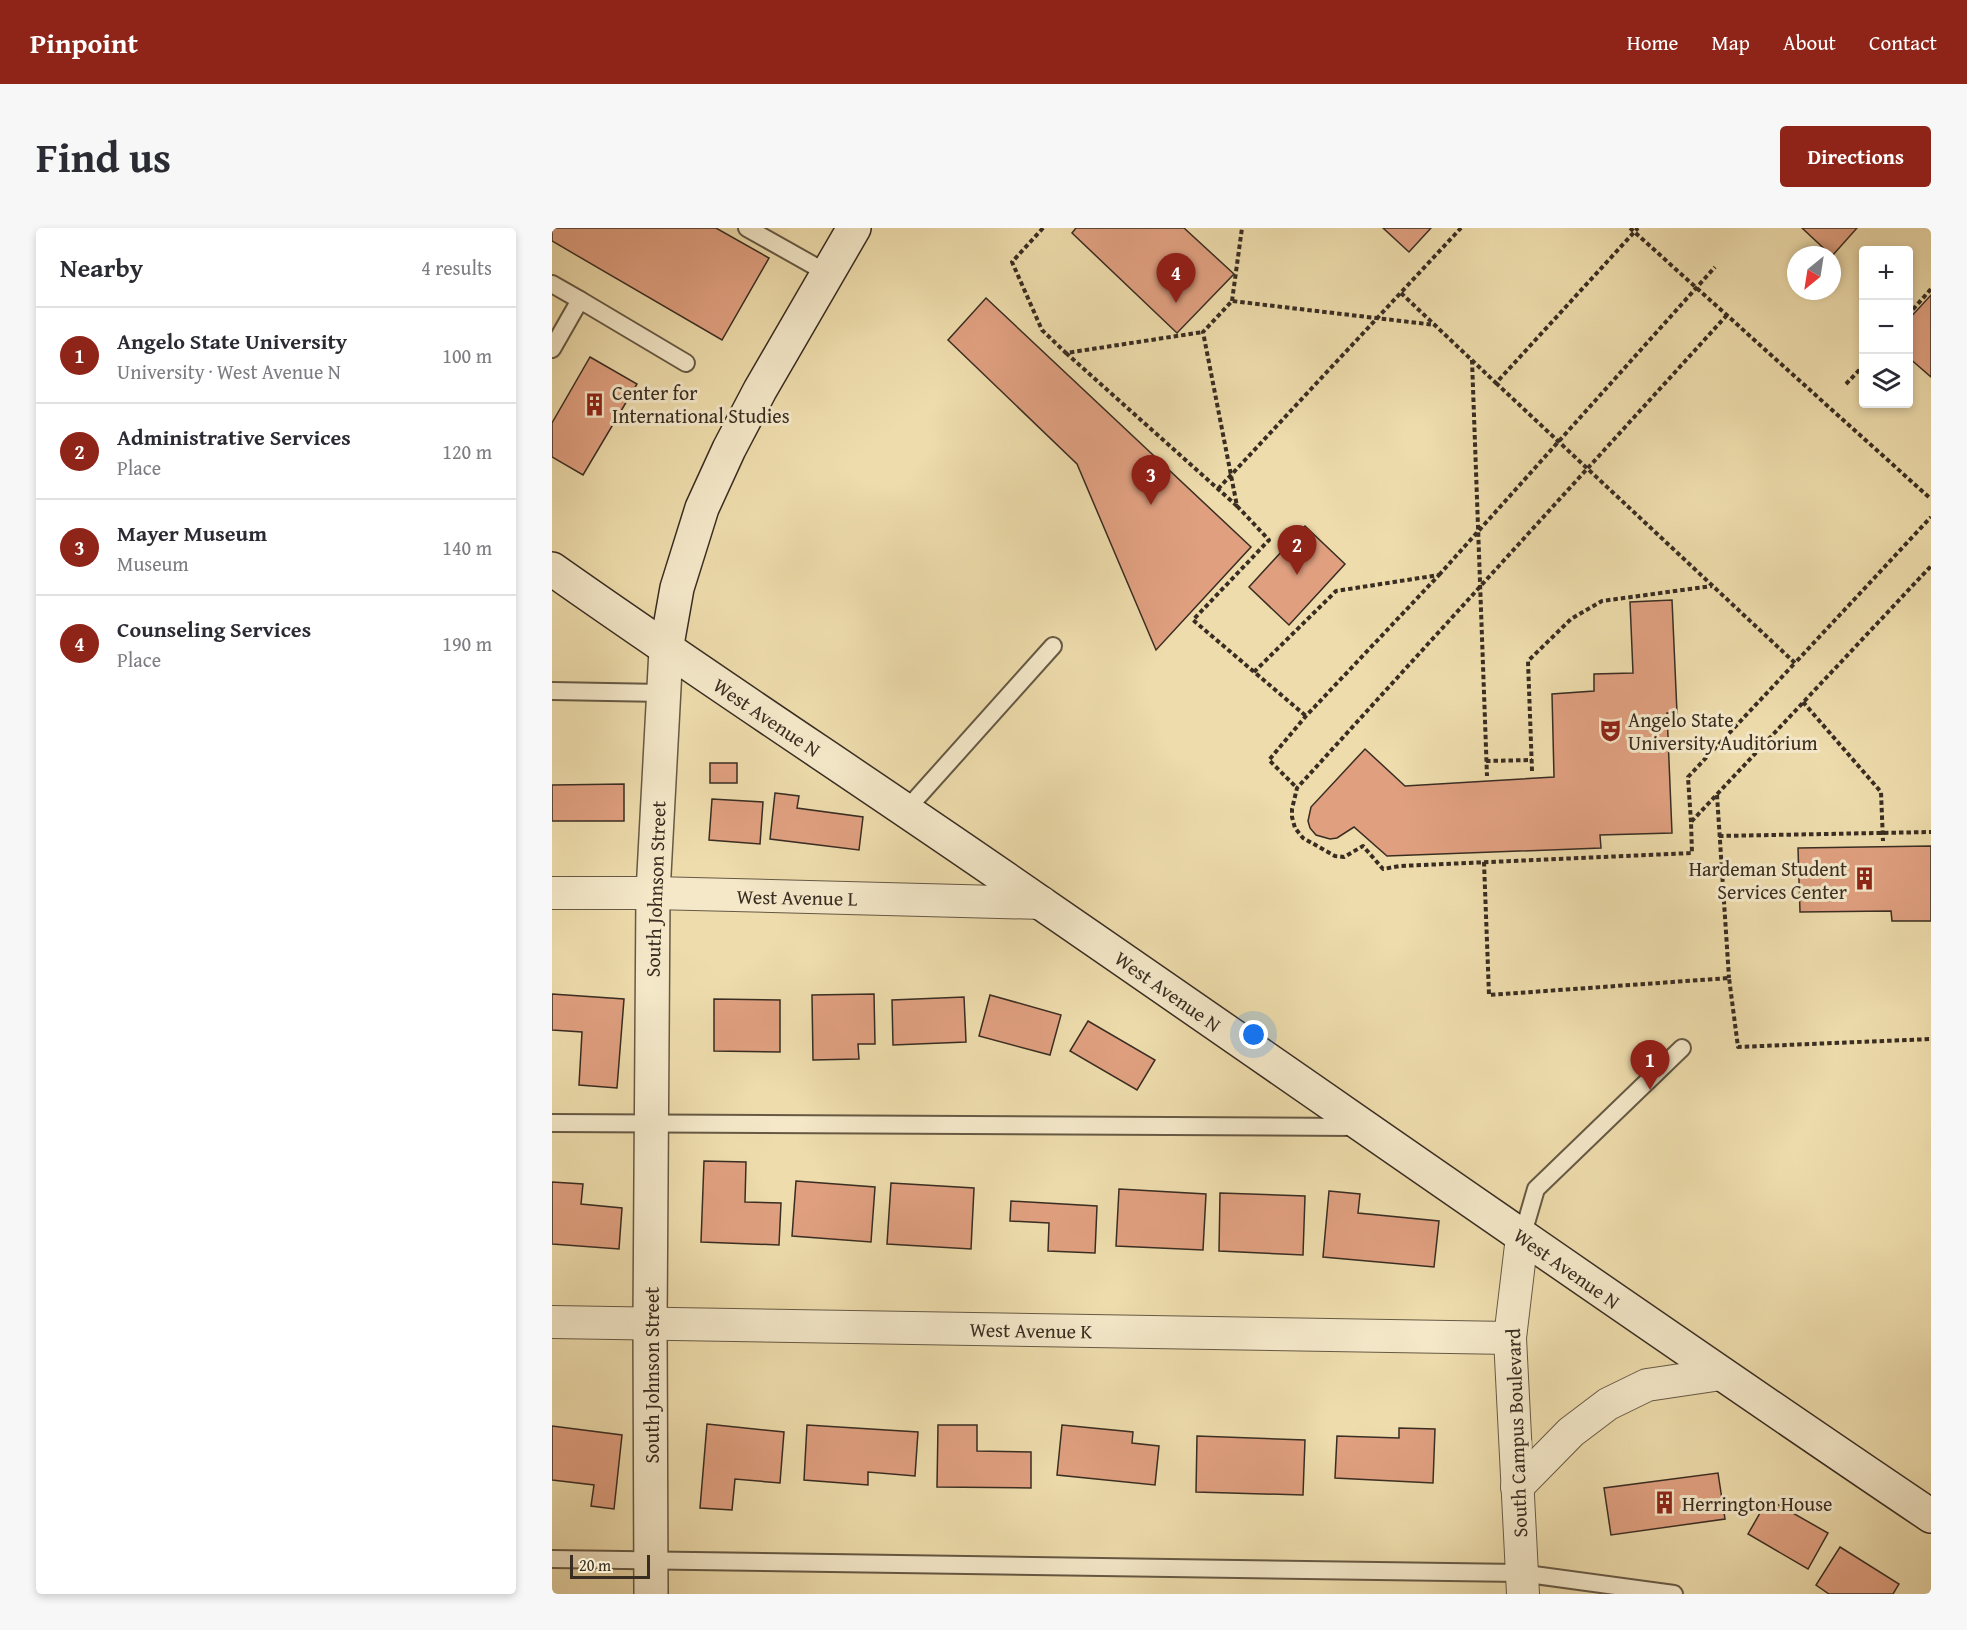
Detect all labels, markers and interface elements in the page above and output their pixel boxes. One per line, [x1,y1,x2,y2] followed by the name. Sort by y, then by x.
[30,22,138,63] text: Pinpoint
[1627,27,1678,58] text: Home
[1711,27,1750,58] text: Map
[1783,27,1836,58] text: About
[1869,27,1937,58] text: Contact
[36,126,171,187] text: Find us
[1780,126,1931,187] button: Directions
[1787,246,1841,300] north arrow
[1859,246,1913,408] map controls
[1859,246,1913,300] button: +
[60,248,143,287] text: Nearby
[421,253,492,282] text: 4 results
[1156,254,1196,303] pin: 4
[1859,300,1913,354] button: −
[117,325,347,357] text: Angelo State University
[74,341,85,370] text: 1
[442,341,492,370] text: 100 m
[1859,354,1913,408] button: layers
[117,357,341,386] text: University · West Avenue N
[612,378,790,430] place label: Center for International Studies
[581,391,607,417] building icon: Center for International Studies
[117,421,351,453] text: Administrative Services
[74,437,85,466] text: 2
[442,437,492,466] text: 120 m
[117,453,161,482] text: Place
[1132,456,1170,505] pin: 3
[117,517,267,549] text: Mayer Museum
[1278,526,1316,575] pin: 2
[74,533,85,562] text: 3
[442,533,492,562] text: 140 m
[117,549,189,578] text: Museum
[117,613,311,645] text: Counseling Services
[74,629,85,658] text: 4
[442,629,492,658] text: 190 m
[117,645,161,674] text: Place
[708,670,826,764] street label: West Avenue N
[1628,705,1818,757] place label: Angelo State University Auditorium
[1597,718,1623,744] theatre icon: Angelo State University Auditorium
[637,800,673,978] street label: South Johnson Street
[1689,854,1847,906] place label: Hardeman Student Services Center
[1852,866,1878,892] building icon: Hardeman Student Services Center
[736,881,858,913] street label: West Avenue L
[1109,944,1227,1038] street label: West Avenue N
[1239,1020,1268,1049] your location
[1630,1040,1670,1090] pin: 1
[1508,1221,1626,1315] street label: West Avenue N
[637,1287,666,1463] street label: South Johnson Street
[969,1314,1093,1346] street label: West Avenue K
[1498,1328,1534,1538] street label: South Campus Boulevard
[1682,1489,1832,1518] place label: Herrington House
[1651,1490,1677,1516] building icon: Herrington House
[570,1552,650,1580] scale bar
[579,1553,611,1577] text: 20 m

